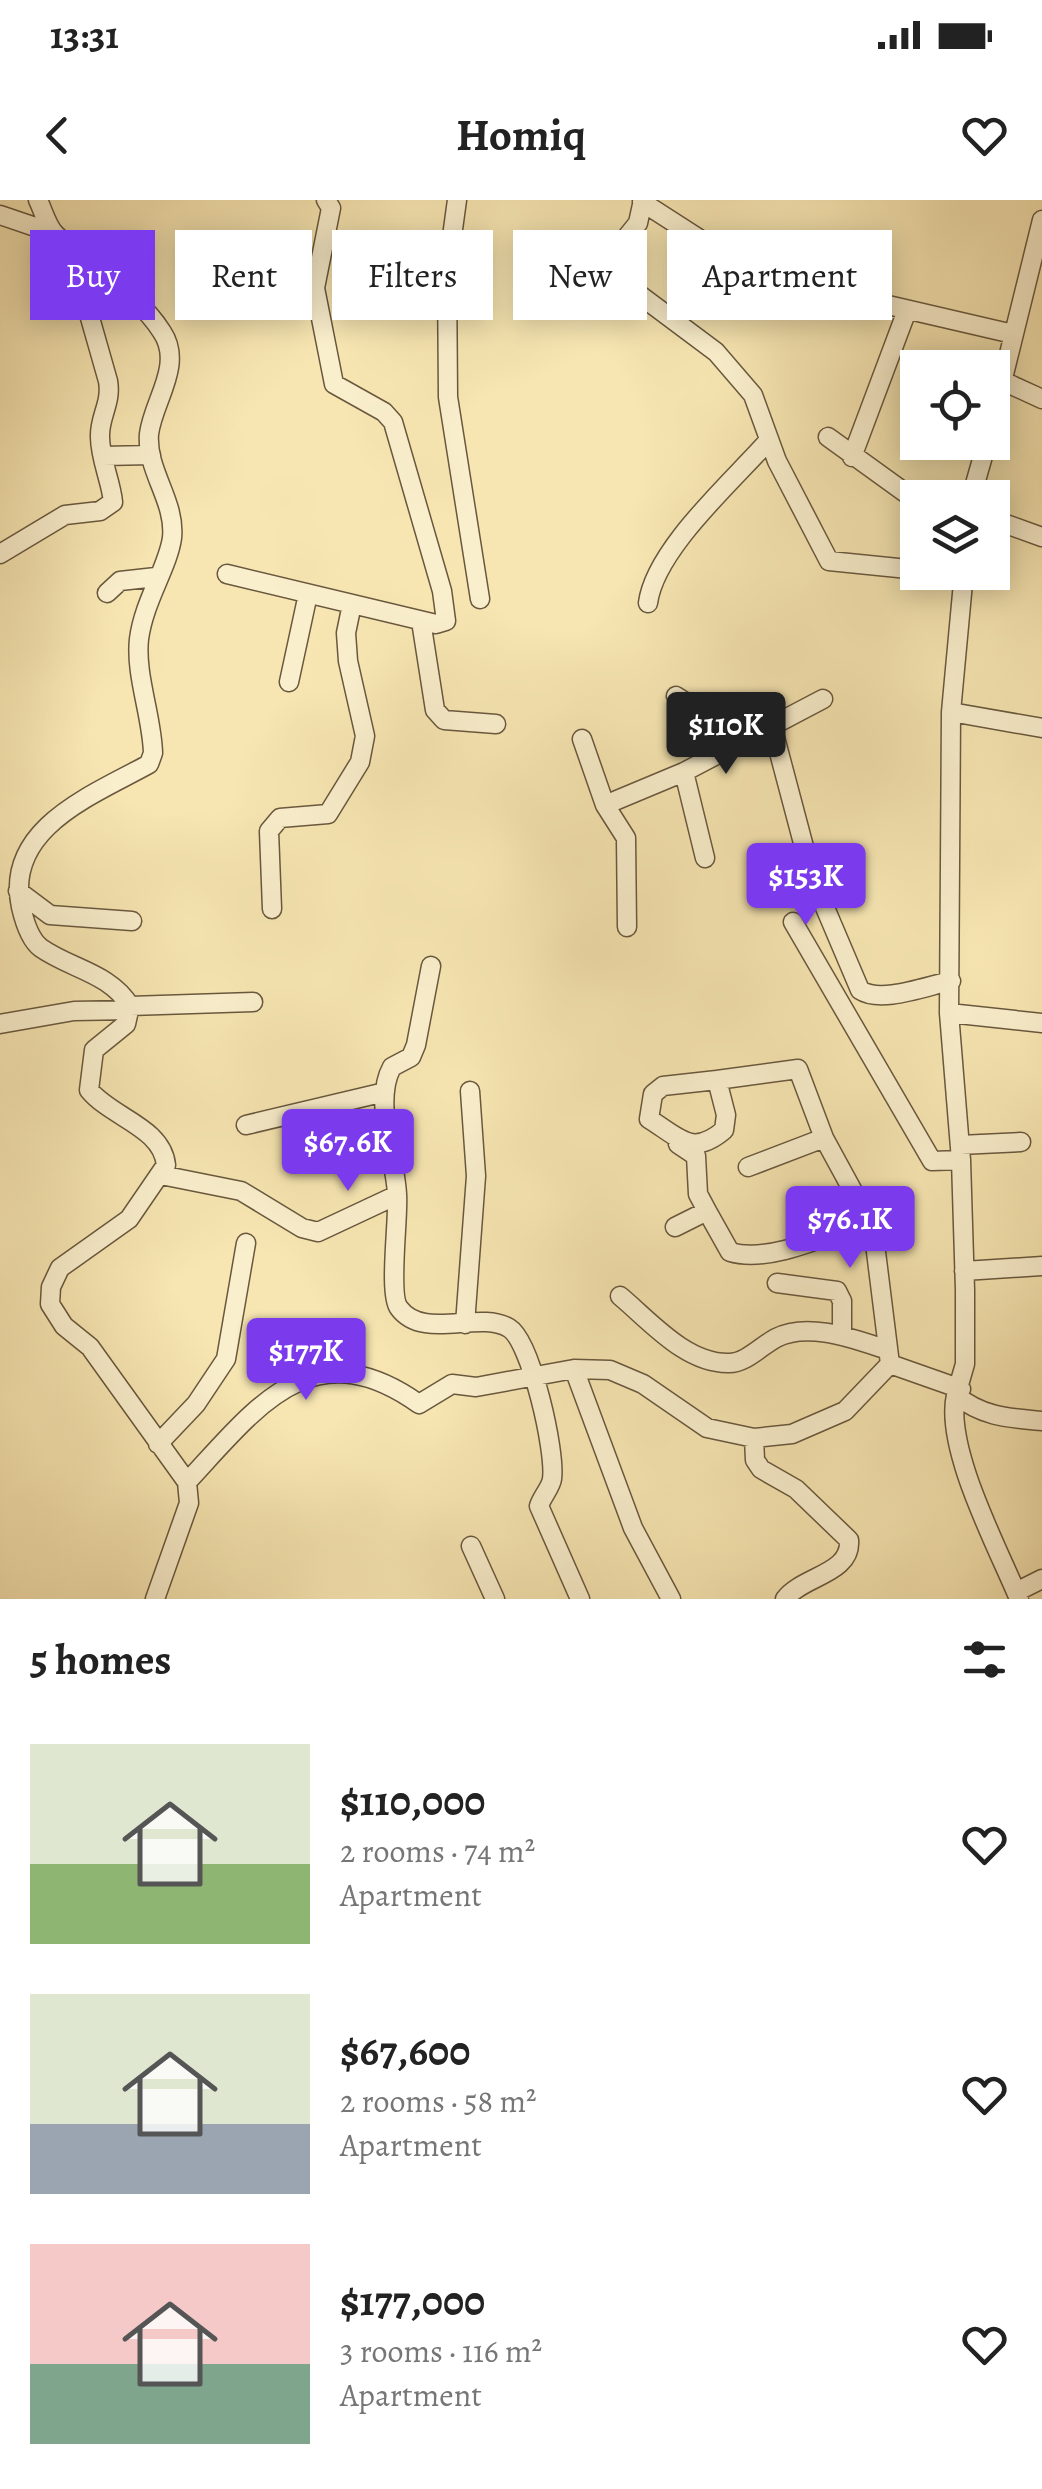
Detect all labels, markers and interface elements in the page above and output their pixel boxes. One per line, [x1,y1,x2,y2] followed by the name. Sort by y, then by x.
[50,9,119,61] text: 13:31
[456,104,586,166] text: Homiq
[30,108,85,163] icon: back
[957,108,1012,163] icon: heart
[30,230,155,320] chip: Buy
[175,230,312,320] chip: Rent
[332,230,493,320] chip: Filters
[513,230,647,320] chip: New
[667,230,892,320] chip: Apartment
[900,350,1010,590] map controls
[900,350,1010,460] button: locate
[900,480,1010,590] button: layers
[656,692,796,777] pin: $110K
[689,702,763,746] text: $110K
[736,843,876,928] pin: $153K
[769,853,843,897] text: $153K
[267,1109,429,1194] pin: $67.6K
[304,1119,392,1163] text: $67.6K
[769,1186,931,1271] pin: $76.1K
[808,1196,892,1240] text: $76.1K
[236,1318,376,1403] pin: $177K
[269,1328,343,1372] text: $177K
[30,1631,171,1688] text: 5 homes
[957,1632,1012,1687] icon: filters
[340,1772,485,1829] text: $110,000
[110,1784,230,1904] icon: home
[957,1817,1012,1872] icon: heart
[340,1829,535,1873] text: 2 rooms · 74 m²
[340,1873,482,1917] text: Apartment
[340,2022,470,2079] text: $67,600
[110,2034,230,2154] icon: home
[957,2067,1012,2122] icon: heart
[340,2079,537,2123] text: 2 rooms · 58 m²
[340,2123,482,2167] text: Apartment
[340,2272,485,2329] text: $177,000
[110,2284,230,2404] icon: home
[957,2317,1012,2372] icon: heart
[340,2329,542,2373] text: 3 rooms · 116 m²
[340,2373,482,2417] text: Apartment

